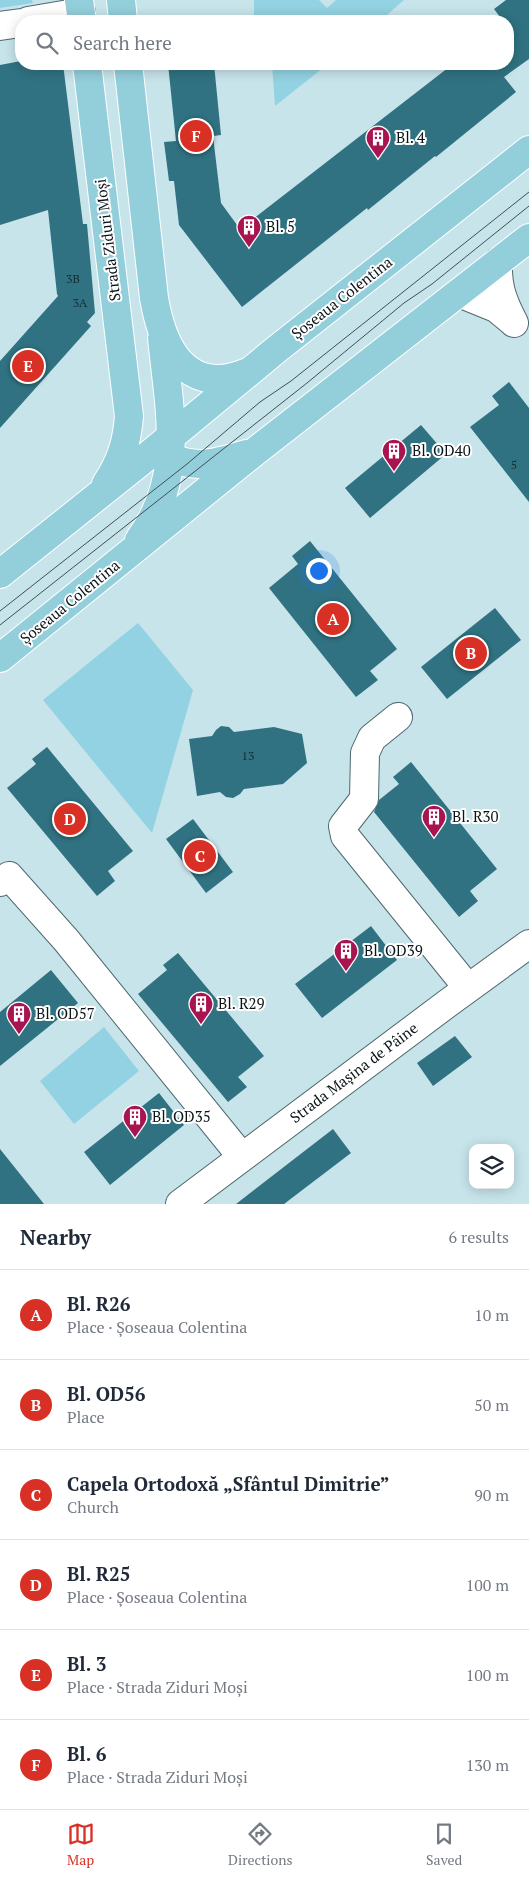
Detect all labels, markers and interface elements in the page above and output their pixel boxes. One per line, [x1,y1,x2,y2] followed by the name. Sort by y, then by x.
[15,15,514,70] search box
[33,29,61,57] icon: search
[73,30,172,55] text: Search here
[180,117,212,155] pin: F
[365,125,391,159] building icon: Bl. 4
[396,127,425,147] place label: Bl. 4
[90,178,124,303] street label: Strada Ziduri Moși
[236,214,262,248] building icon: Bl. 5
[266,216,295,236] place label: Bl. 5
[287,251,397,344] street label: Șoseaua Colentina
[66,271,80,286] house number: 3B
[73,295,88,310] house number: 3A
[12,347,44,385] pin: E
[381,438,407,472] building icon: Bl. OD40
[412,440,471,460] place label: Bl. OD40
[511,457,517,472] house number: 5
[15,555,124,648] street label: Șoseaua Colentina
[306,558,332,584] your location
[317,600,349,638] pin: A
[455,634,487,672] pin: B
[242,748,254,763] house number: 13
[54,800,86,838] pin: D
[421,804,447,838] building icon: Bl. R30
[452,806,499,826] place label: Bl. R30
[184,837,216,875] pin: C
[333,938,359,972] building icon: Bl. OD39
[364,940,423,960] place label: Bl. OD39
[188,991,214,1025] building icon: Bl. R29
[218,993,265,1013] place label: Bl. R29
[6,1001,32,1035] building icon: Bl. OD57
[36,1003,95,1023] place label: Bl. OD57
[285,1018,421,1127] street label: Strada Mașina de Pâine
[122,1104,148,1138] building icon: Bl. OD35
[152,1106,211,1126] place label: Bl. OD35
[469,1144,514,1189] map controls
[469,1144,514,1189] button: layers
[20,1223,91,1251] text: Nearby
[449,1226,509,1248] text: 6 results
[67,1291,130,1316] text: Bl. R26
[30,1304,42,1326] text: A
[474,1304,509,1326] text: 10 m
[67,1316,247,1338] text: Place · Șoseaua Colentina
[67,1381,146,1406] text: Bl. OD56
[31,1394,41,1416] text: B
[474,1394,509,1416] text: 50 m
[67,1406,105,1428] text: Place
[67,1471,390,1496] text: Capela Ortodoxă „Sfântul Dimitrie”
[31,1484,41,1506] text: C
[474,1484,509,1506] text: 90 m
[67,1496,119,1518] text: Church
[67,1561,130,1586] text: Bl. R25
[30,1574,42,1596] text: D
[466,1574,509,1596] text: 100 m
[67,1586,247,1608] text: Place · Șoseaua Colentina
[67,1651,106,1676] text: Bl. 3
[31,1664,41,1686] text: E
[466,1664,509,1686] text: 100 m
[67,1676,248,1698] text: Place · Strada Ziduri Moși
[67,1741,106,1766] text: Bl. 6
[31,1754,41,1776] text: F
[466,1754,509,1776] text: 130 m
[67,1766,248,1788] text: Place · Strada Ziduri Moși
[67,1820,95,1869] tab: Map
[228,1820,293,1869] tab: Directions
[426,1820,462,1869] tab: Saved

